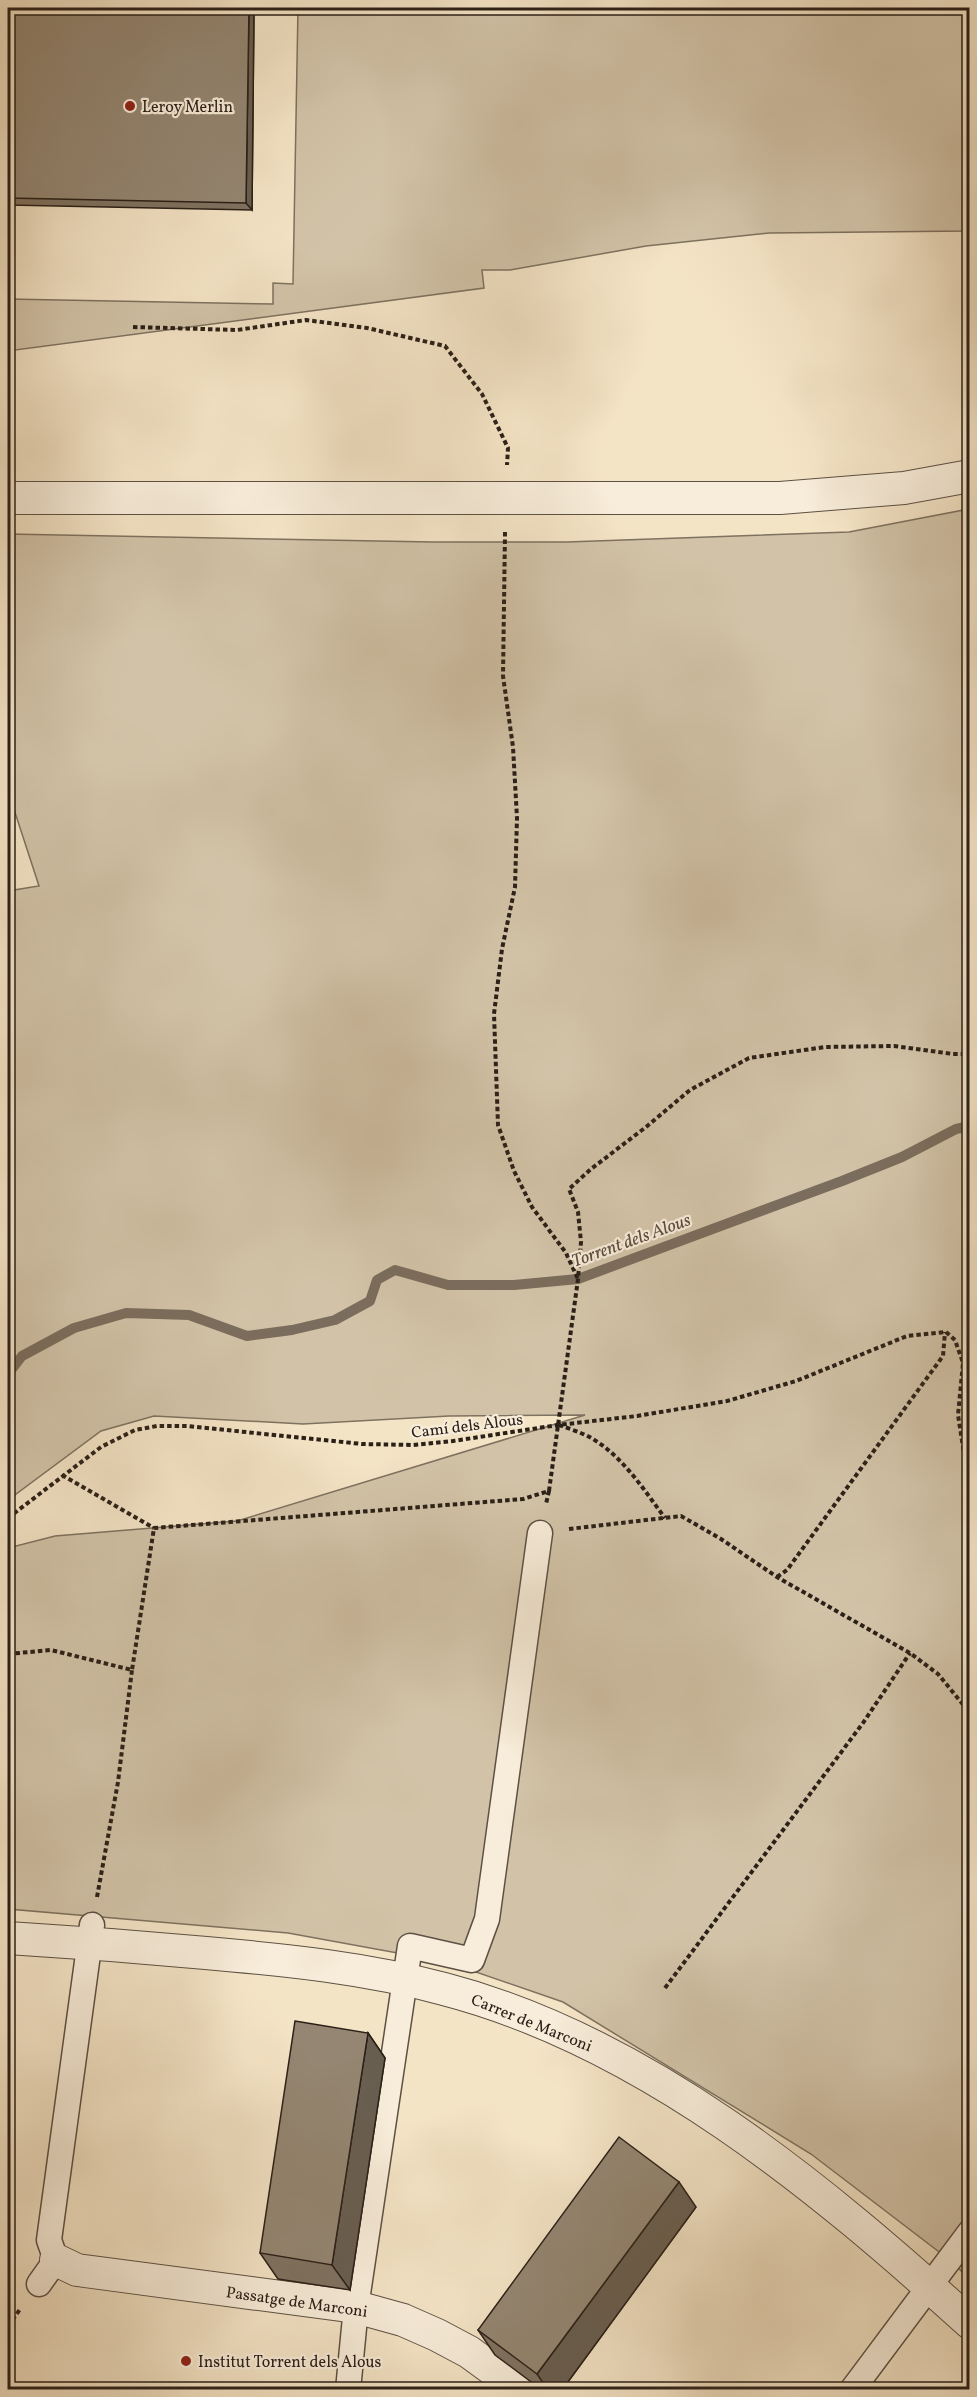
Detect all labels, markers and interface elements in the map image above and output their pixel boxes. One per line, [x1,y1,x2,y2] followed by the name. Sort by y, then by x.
[142,97,233,119] place label: Leroy Merlin
[123,99,137,113] marker: Leroy Merlin
[568,1208,695,1275] water label: Torrent dels Alous
[410,1409,525,1445] street label: Camí dels Alous
[467,1990,595,2058] street label: Carrer de Marconi
[225,2282,369,2324] street label: Passatge de Marconi
[198,2352,382,2374] place label: Institut Torrent dels Alous
[179,2354,193,2368] marker: Institut Torrent dels Alous

